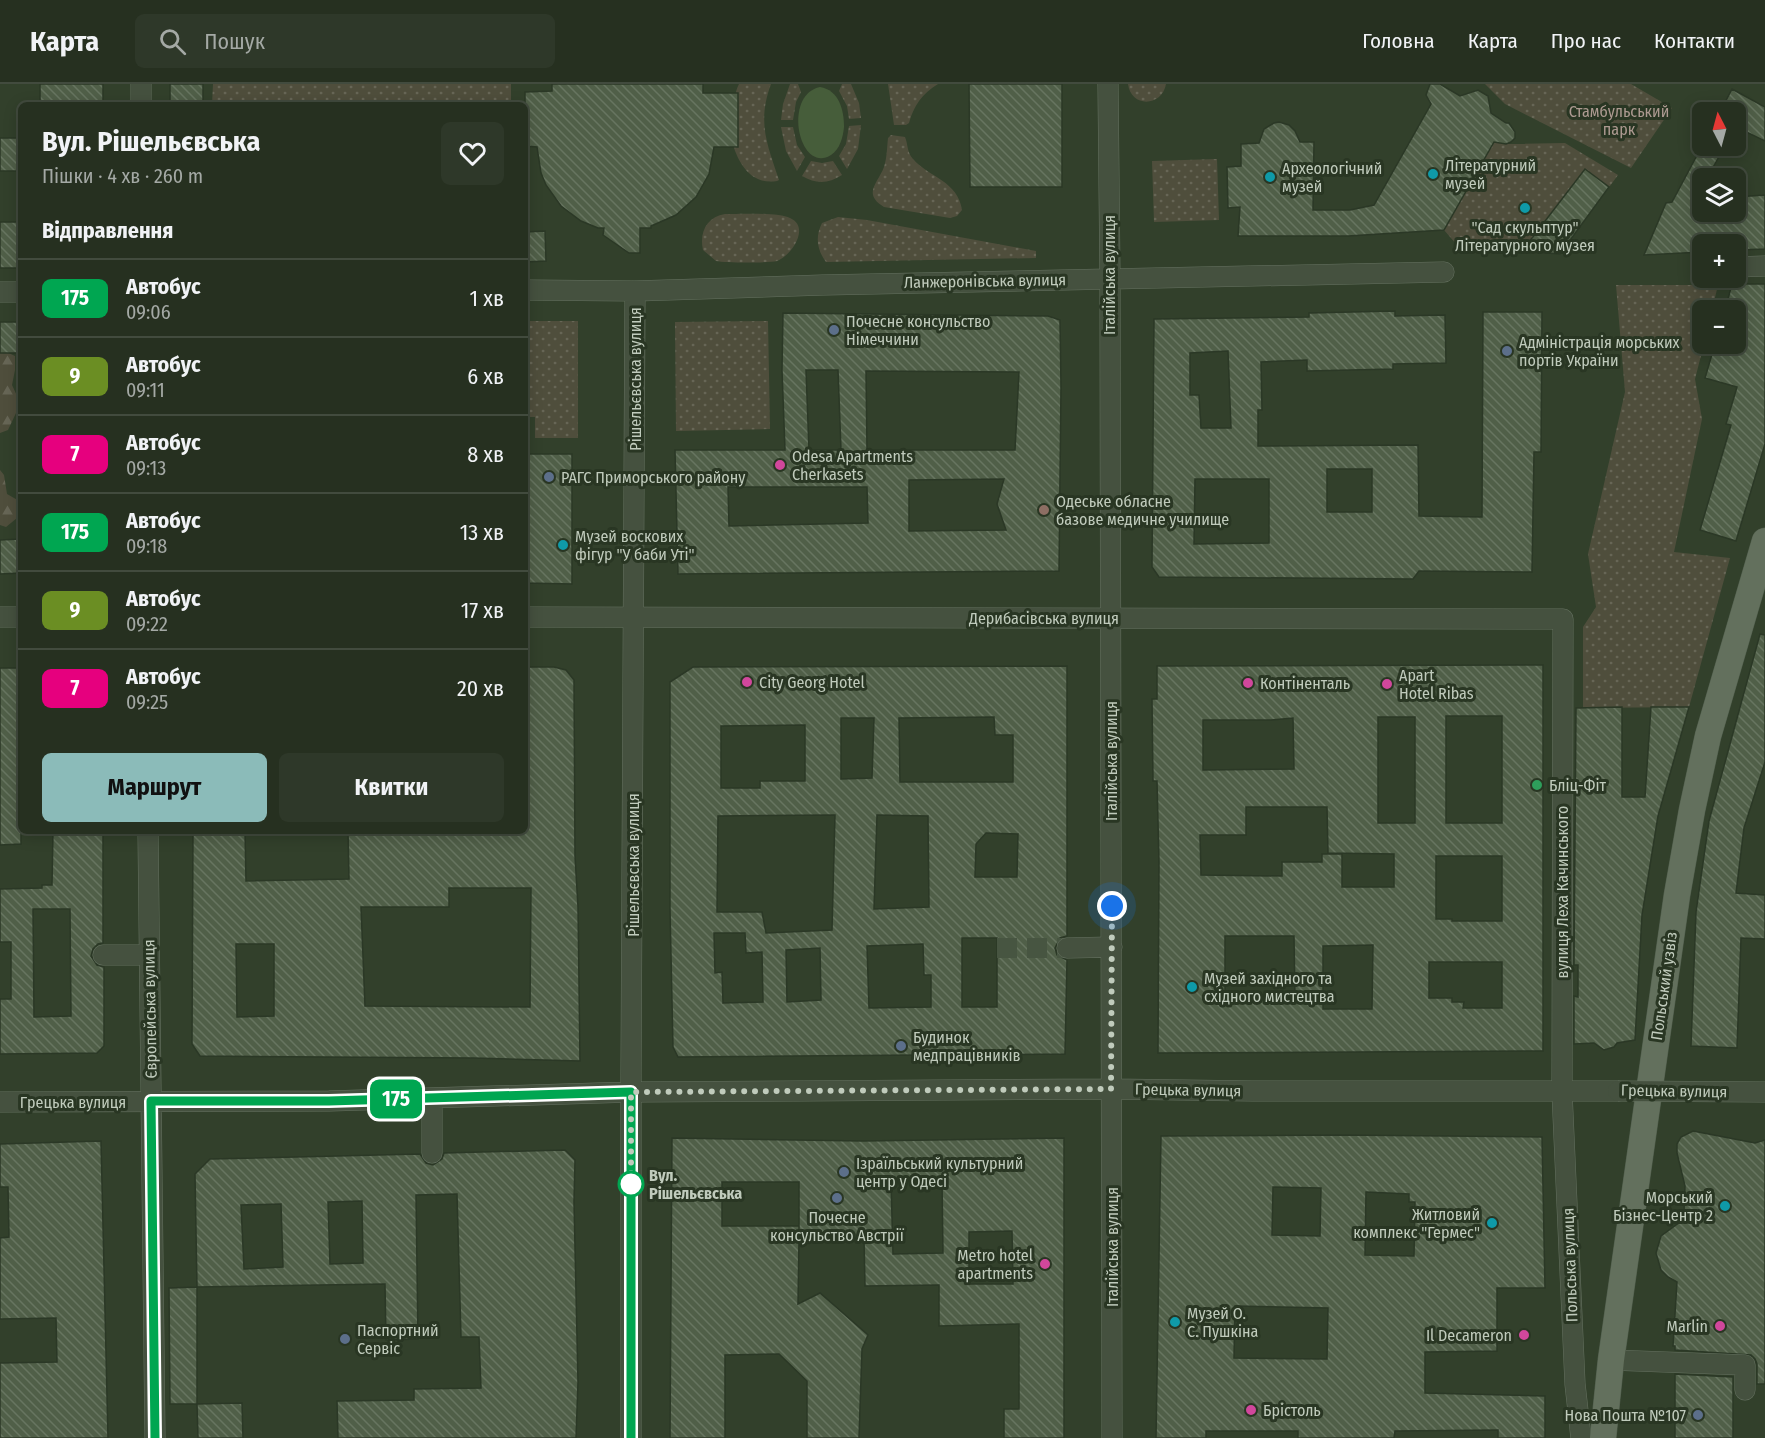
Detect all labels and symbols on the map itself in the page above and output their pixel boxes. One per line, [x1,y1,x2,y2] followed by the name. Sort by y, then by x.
[1569,102,1669,139] park label: Стамбульський парк
[1692,102,1746,156] north arrow
[1445,156,1536,193] place label: Літературний музей
[1282,159,1382,196] place label: Археологічний музей
[1426,167,1440,181] marker: Літературний музей
[1263,170,1277,184] marker: Археологічний музей
[1518,201,1532,215] marker: "Сад скульптур" Літературного музея
[1100,215,1119,335] street label: Італійська вулиця
[1455,218,1595,255] place label: "Сад скульптур" Літературного музея
[904,270,1066,292] street label: Ланжеронівська вулиця
[626,307,645,451] street label: Рішельєвська вулиця
[846,312,990,349] place label: Почесне консульство Німеччини
[827,323,841,337] marker: Почесне консульство Німеччини
[1519,333,1680,370] place label: Адміністрація морських портів України
[1500,344,1514,358] marker: Адміністрація морських портів України
[792,447,913,484] place label: Odesa Apartments Cherkasets
[773,458,787,472] marker: Odesa Apartments Cherkasets
[561,468,746,487] place label: РАГС Приморського району
[542,470,556,484] marker: РАГС Приморського району
[1056,492,1229,529] place label: Одеське обласне базове медичне училище
[1037,503,1051,517] marker: Одеське обласне базове медичне училище
[575,527,695,564] place label: Музей воскових фігур "У баби Уті"
[556,538,570,552] marker: Музей воскових фігур "У баби Уті"
[968,609,1119,628] street label: Дерибасівська вулиця
[1399,666,1474,703] place label: Apart Hotel Ribas
[759,673,865,692] place label: City Georg Hotel
[1260,674,1350,693] place label: Контіненталь
[740,675,754,689] marker: City Georg Hotel
[1241,676,1255,690] marker: Контіненталь
[1380,677,1394,691] marker: Apart Hotel Ribas
[1102,701,1121,821] street label: Італійська вулиця
[1549,776,1606,795] place label: Бліц-Фіт
[1530,778,1544,792] marker: Бліц-Фіт
[624,793,643,937] street label: Рішельєвська вулиця
[1553,806,1572,978] street label: вулиця Леха Качинського
[1097,891,1127,921] your location
[1647,930,1681,1042] street label: Польський узвіз
[139,939,161,1079] street label: Європейська вулиця
[1204,969,1335,1006] place label: Музей західного та східного мистецтва
[1185,980,1199,994] marker: Музей західного та східного мистецтва
[913,1028,1020,1065] place label: Будинок медпрацівників
[894,1039,908,1053] marker: Будинок медпрацівників
[362,1080,430,1118] line badge: 175
[1135,1080,1241,1100] street label: Грецька вулиця
[1621,1081,1727,1101] street label: Грецька вулиця
[20,1093,126,1112] street label: Грецька вулиця
[856,1154,1023,1191] place label: Ізраїльський культурний центр у Одесі
[837,1165,851,1179] marker: Ізраїльський культурний центр у Одесі
[649,1166,742,1203] place label: Вул. Рішельєвська
[618,1171,644,1197] marker: Вул. Рішельєвська
[1103,1187,1122,1307] street label: Італійська вулиця
[1613,1188,1713,1225] place label: Морський Бізнес-Центр 2
[830,1191,844,1205] marker: Почесне консульство Австрії
[1718,1199,1732,1213] marker: Морський Бізнес-Центр 2
[1353,1205,1480,1242] place label: Житловий комплекс "Гермес"
[1559,1207,1581,1323] street label: Польська вулиця
[770,1208,905,1245] place label: Почесне консульство Австрії
[1485,1216,1499,1230] marker: Житловий комплекс "Гермес"
[957,1246,1033,1283] place label: Metro hotel apartments
[1038,1257,1052,1271] marker: Metro hotel apartments
[1187,1304,1259,1341] place label: Музей О. С. Пушкіна
[1168,1315,1182,1329] marker: Музей О. С. Пушкіна
[1667,1317,1708,1336] place label: Marlin
[1713,1319,1727,1333] marker: Marlin
[357,1321,439,1358] place label: Паспортний Сервіс
[1426,1326,1512,1345] place label: Il Decameron
[1517,1328,1531,1342] marker: Il Decameron
[338,1332,352,1346] marker: Паспортний Сервіс
[1263,1401,1321,1420] place label: Брістоль
[1244,1403,1258,1417] marker: Брістоль
[1564,1406,1687,1425] place label: Нова Пошта №107
[1691,1408,1705,1422] marker: Нова Пошта №107

